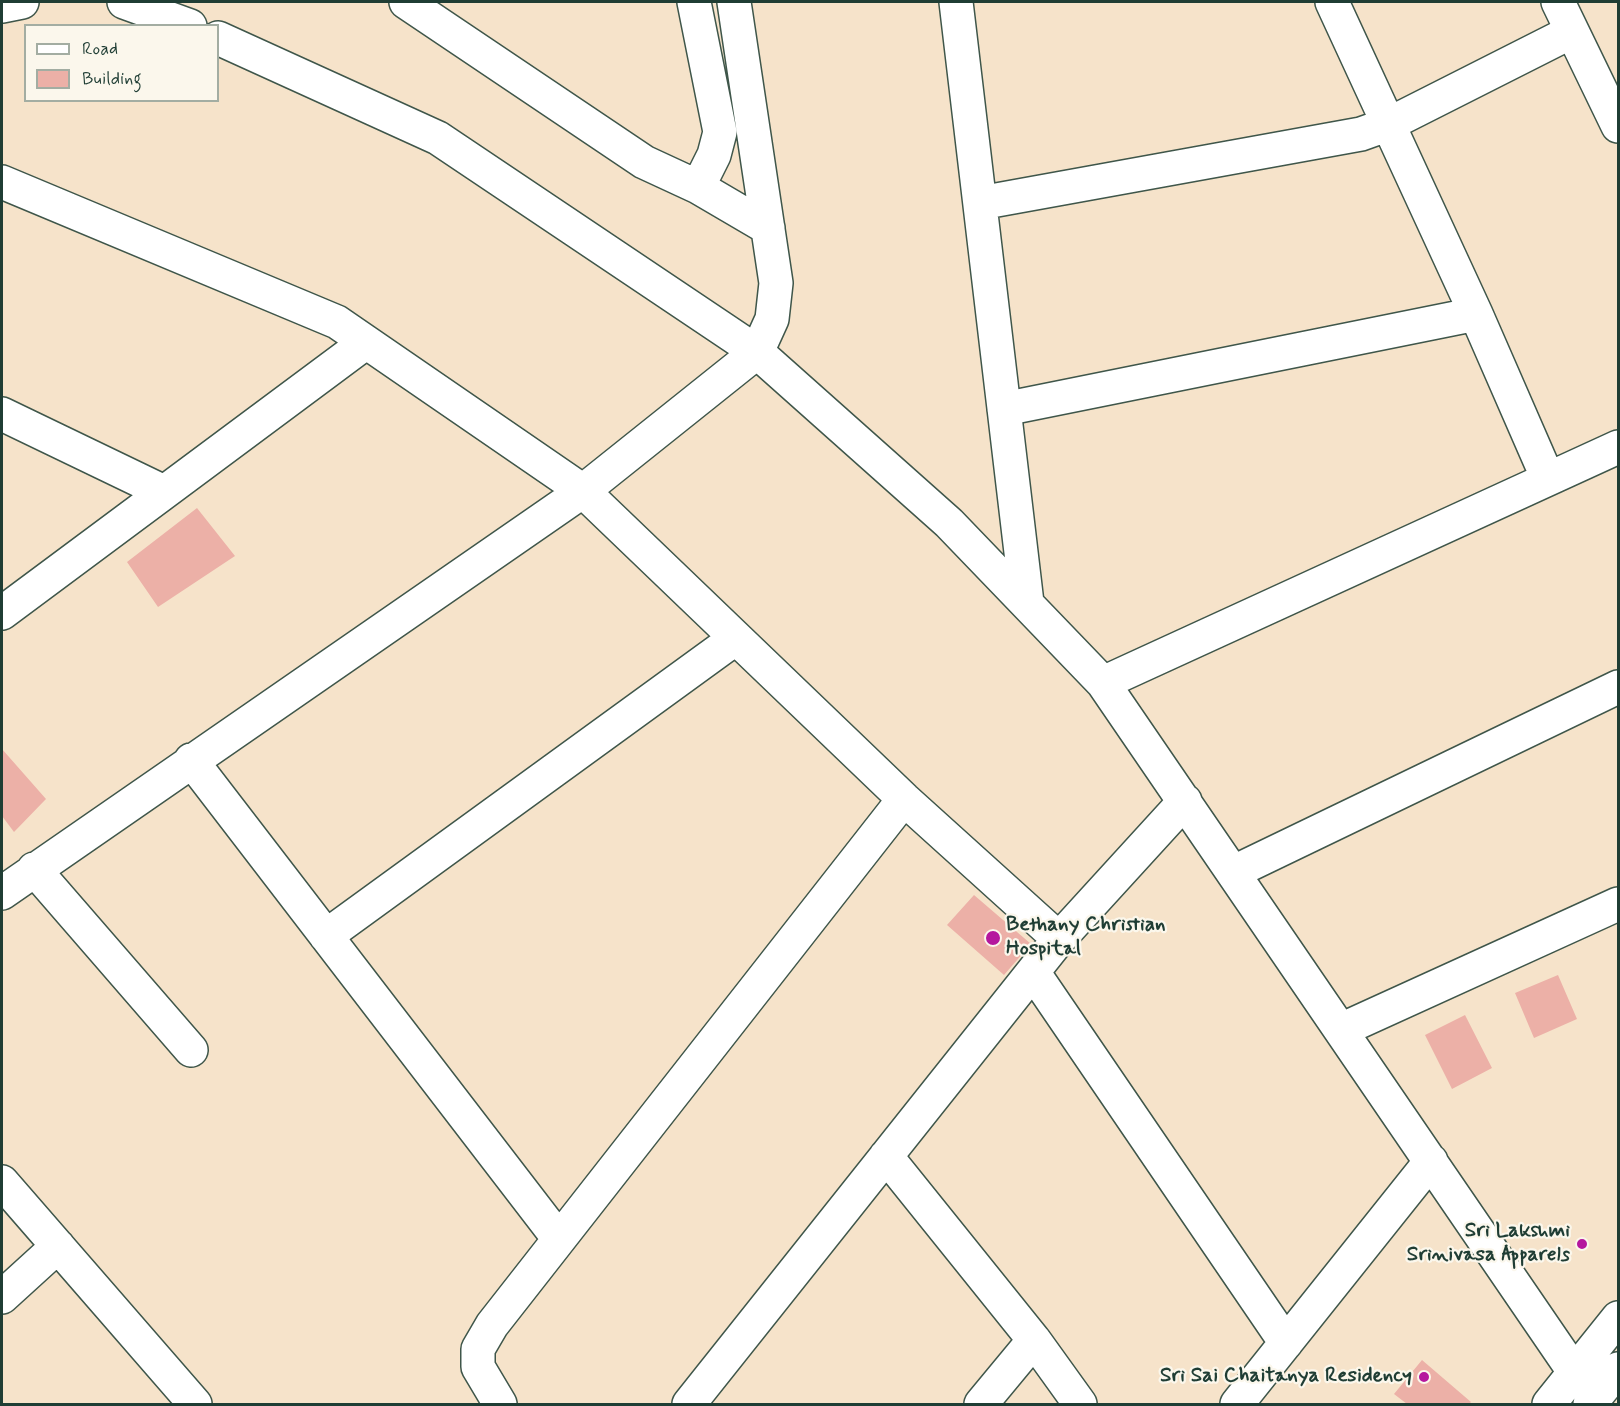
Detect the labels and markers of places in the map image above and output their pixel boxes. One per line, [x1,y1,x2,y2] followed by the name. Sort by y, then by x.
[1006,913,1166,963] place label: Bethany Christian Hospital
[984,929,1002,947] marker: Bethany Christian Hospital
[1407,1219,1570,1269] place label: Sri Lakshmi Srinivasa Apparels
[1575,1237,1589,1251] marker: Sri Lakshmi Srinivasa Apparels
[1160,1364,1412,1390] place label: Sri Sai Chaitanya Residency
[1417,1370,1431,1384] marker: Sri Sai Chaitanya Residency

